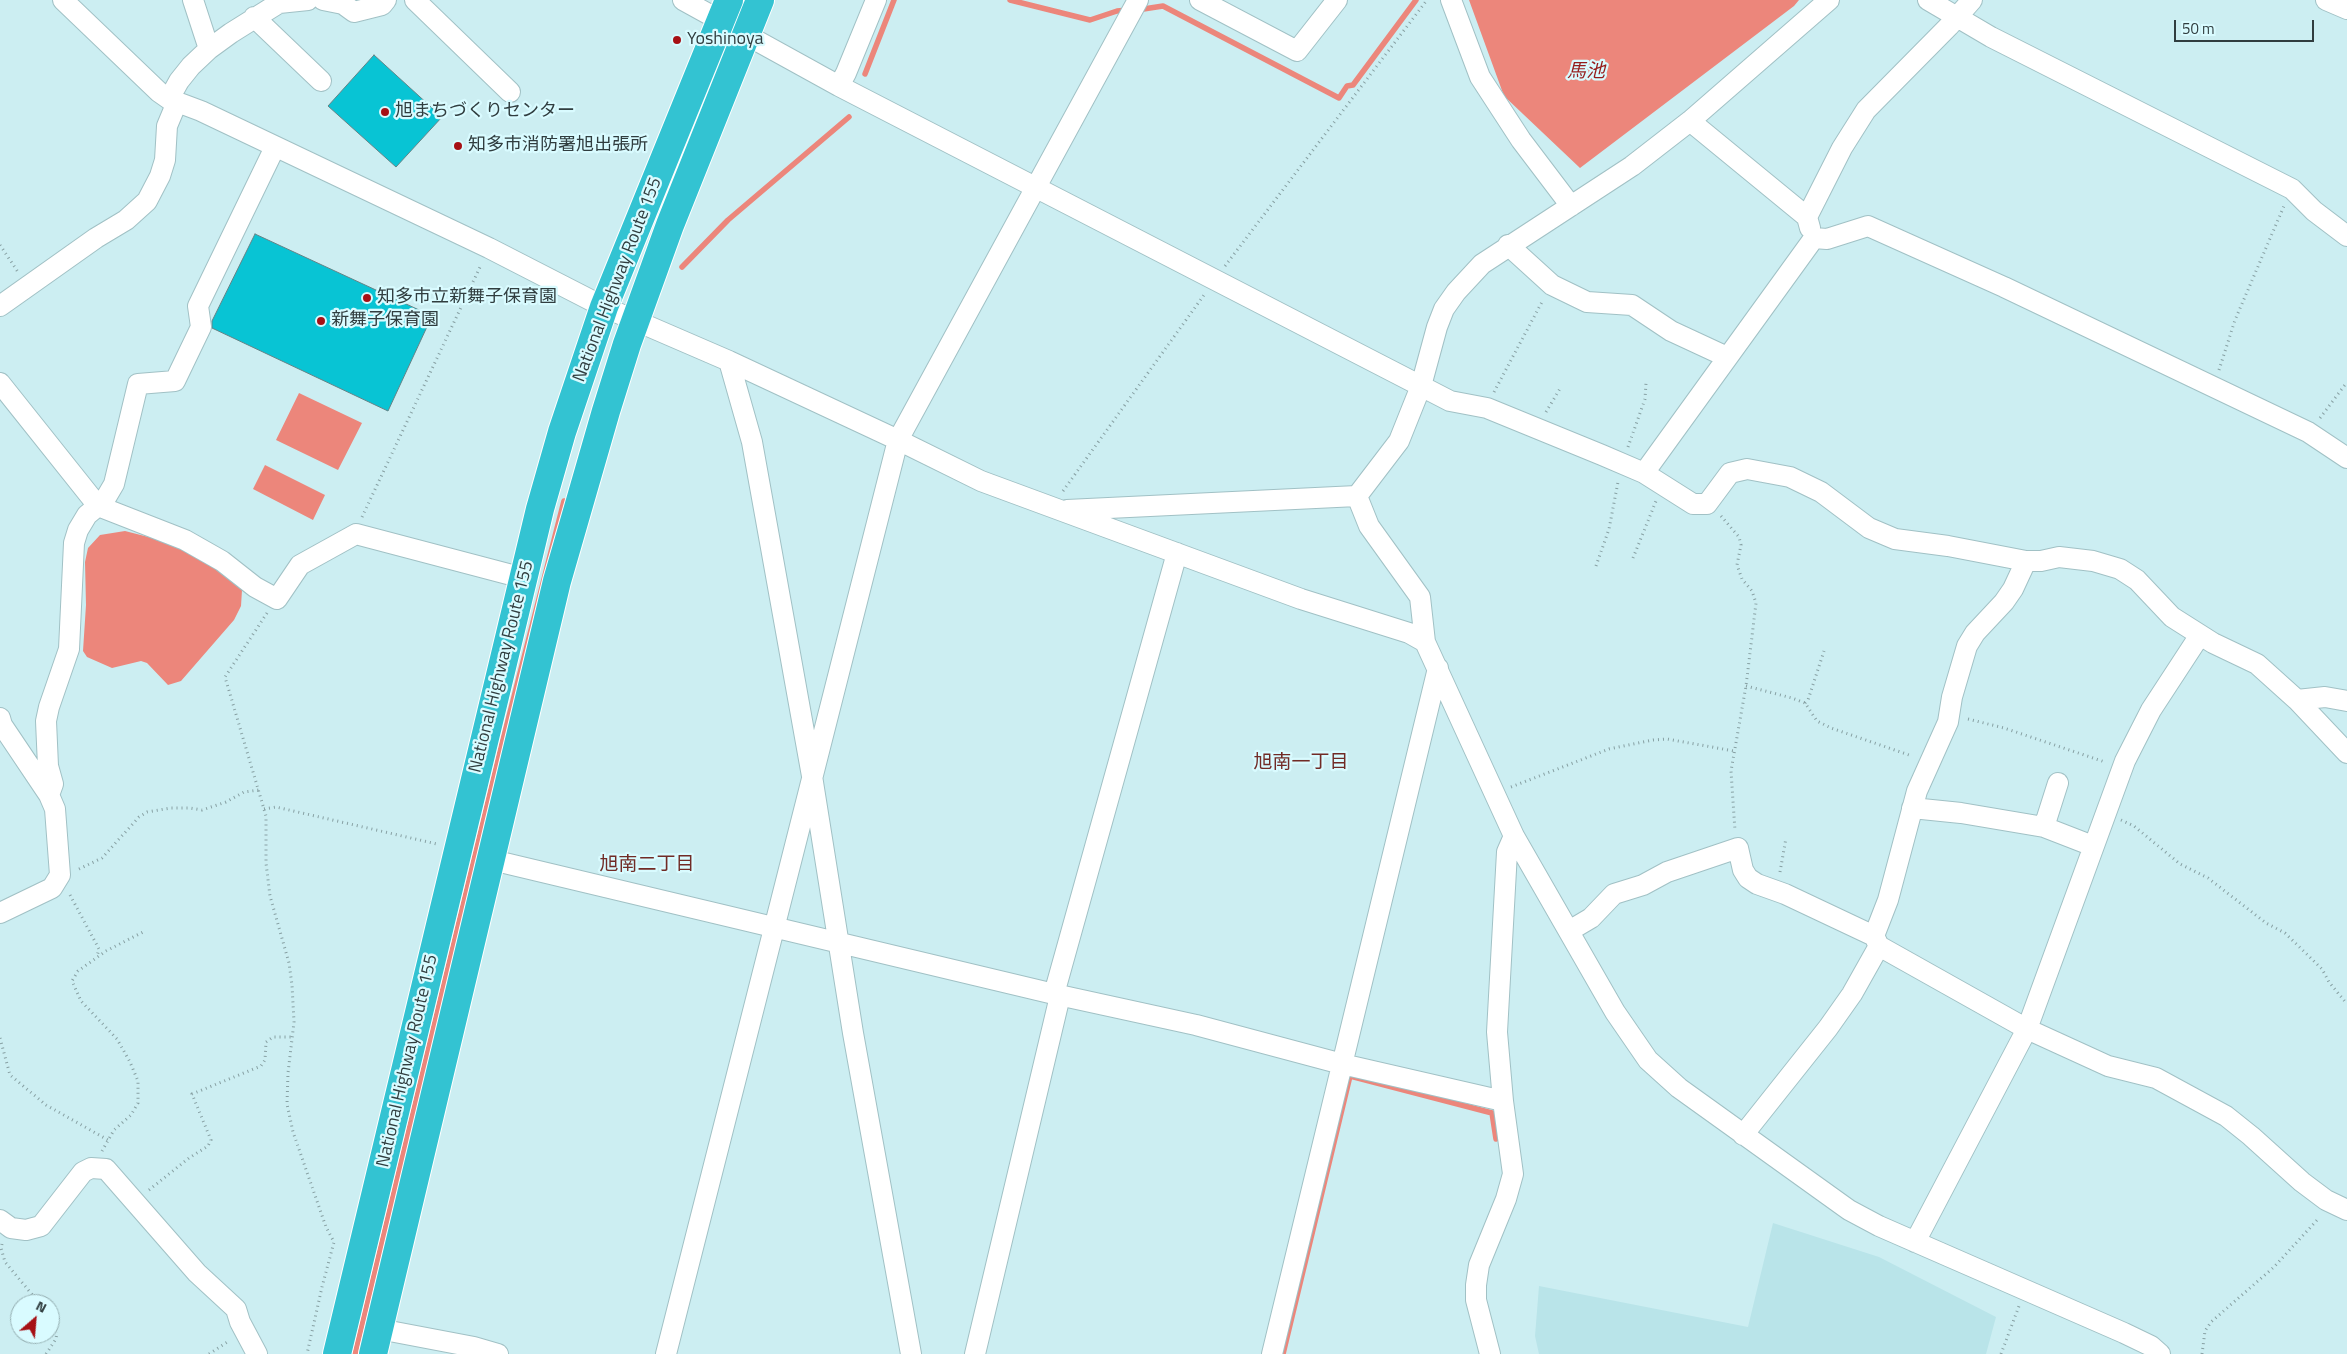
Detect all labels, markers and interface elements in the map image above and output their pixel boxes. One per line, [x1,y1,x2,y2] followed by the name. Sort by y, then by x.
[2177,10,2317,42] scale bar
[2182,17,2215,40] text: 50 m
[687,29,763,51] place label: Yoshinoya
[671,34,683,46] marker: Yoshinoya
[1567,61,1605,83] water label: 馬池
[395,101,575,123] place label: 旭まちづくりセンター
[379,106,391,118] marker: 旭まちづくりセンター
[468,135,648,157] place label: 知多市消防署旭出張所
[452,140,464,152] marker: 知多市消防署旭出張所
[569,175,667,385] street label: National Highway Route 155
[377,287,557,309] place label: 知多市立新舞子保育園
[361,292,373,304] marker: 知多市立新舞子保育園
[331,310,439,332] place label: 新舞子保育園
[315,315,327,327] marker: 新舞子保育園
[465,559,539,775] street label: National Highway Route 155
[1254,752,1348,774] district label: 旭南一丁目
[600,854,694,876] district label: 旭南二丁目
[373,953,443,1169] street label: National Highway Route 155
[10,1294,60,1344] north arrow
[32,1295,51,1318] text: N

